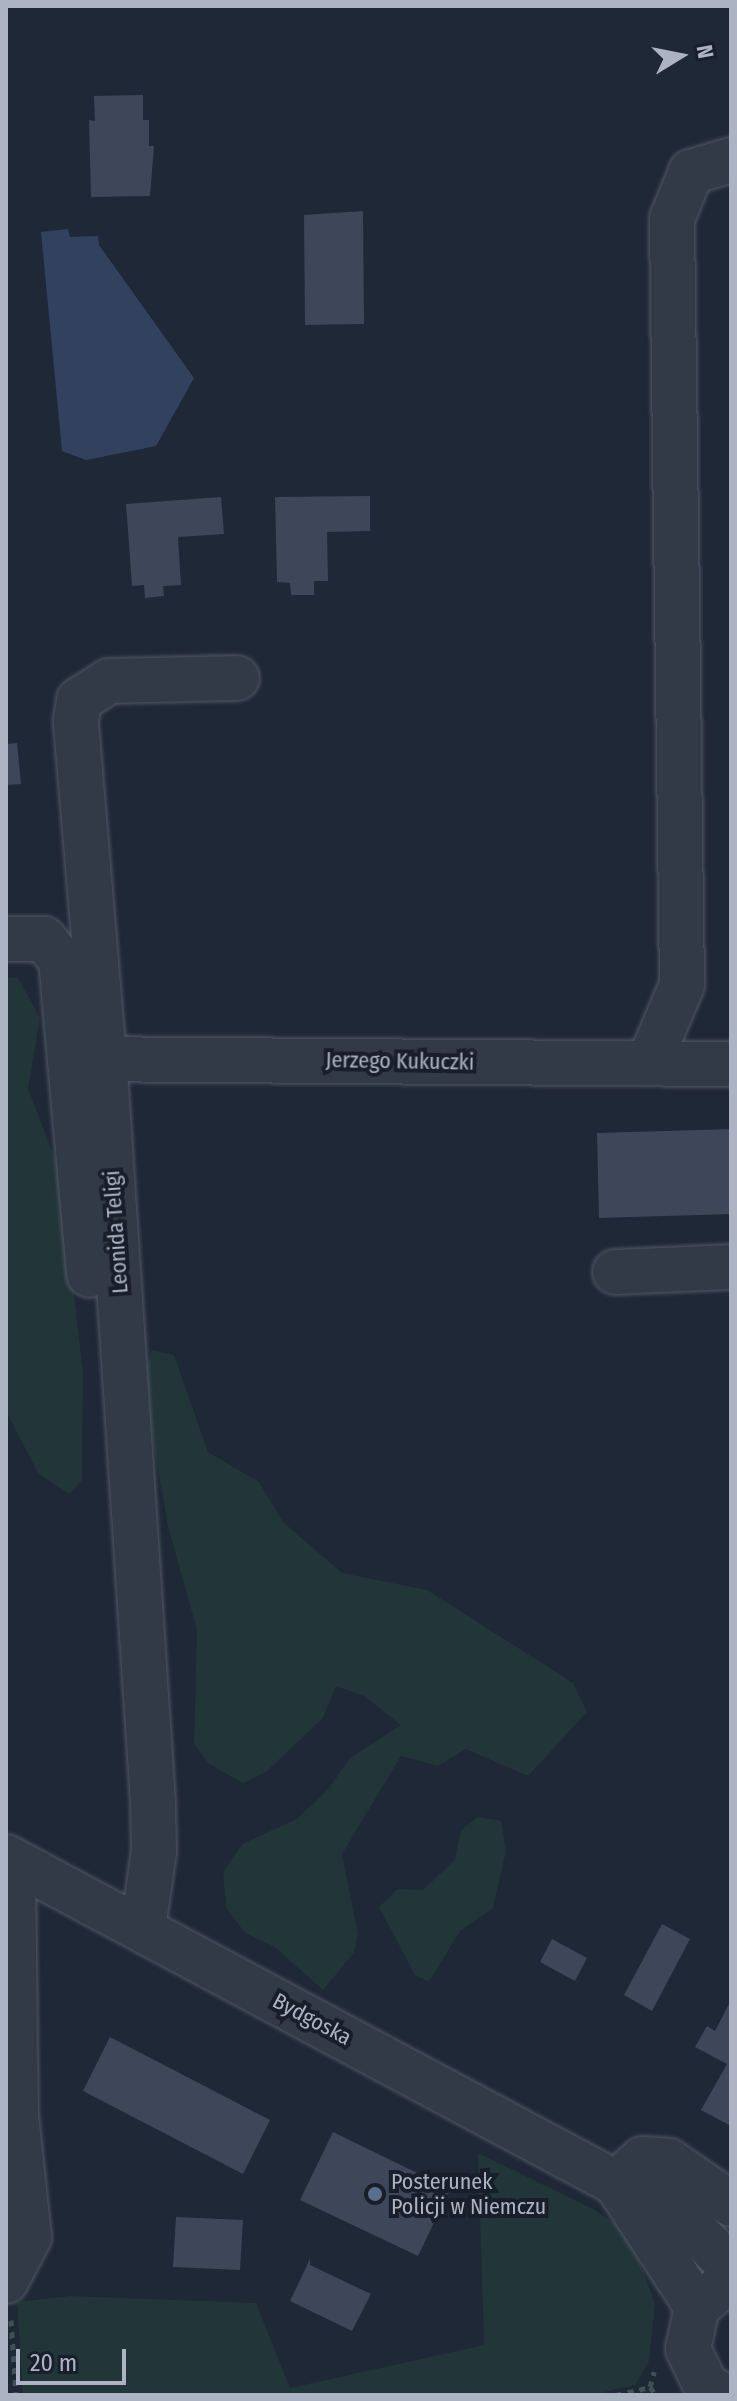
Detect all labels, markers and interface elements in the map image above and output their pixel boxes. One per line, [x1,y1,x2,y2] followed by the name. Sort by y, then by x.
[641,16,721,96] north arrow
[691,43,720,61] text: N
[325,1047,475,1075] street label: Jerzego Kukuczki
[99,1169,133,1295] street label: Leonida Teligi
[268,1987,356,2051] street label: Bydgoska
[391,2168,546,2220] place label: Posterunek Policji w Niemczu
[366,2185,384,2203] marker: Posterunek Policji w Niemczu
[20,2333,130,2383] scale bar
[30,2349,77,2377] text: 20 m

